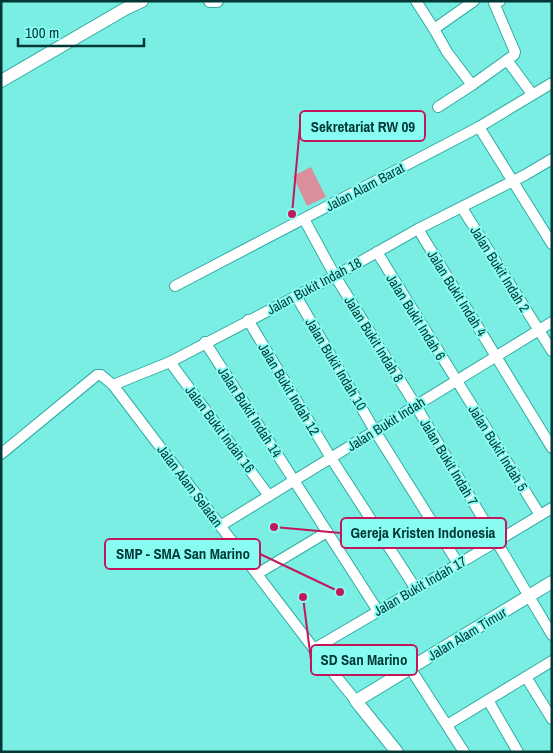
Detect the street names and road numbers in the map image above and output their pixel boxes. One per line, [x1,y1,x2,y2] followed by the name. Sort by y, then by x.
[322,159,408,215] street label: Jalan Alam Barat
[466,223,534,315] street label: Jalan Bukit Indah 2
[423,247,491,340] street label: Jalan Bukit Indah 4
[264,253,364,319] street label: Jalan Bukit Indah 18
[382,271,450,363] street label: Jalan Bukit Indah 6
[340,293,408,385] street label: Jalan Bukit Indah 8
[301,314,371,414] street label: Jalan Bukit Indah 10
[254,339,324,439] street label: Jalan Bukit Indah 12
[214,363,286,461] street label: Jalan Bukit Indah 14
[181,382,259,476] street label: Jalan Bukit Indah 16
[344,393,428,455] street label: Jalan Bukit Indah
[464,402,532,494] street label: Jalan Bukit Indah 5
[416,415,482,509] street label: Jalan Bukit Indah 7
[153,441,227,531] street label: Jalan Alam Selatan
[370,552,470,620] street label: Jalan Bukit Indah 17
[424,603,510,665] street label: Jalan Alam Timur

